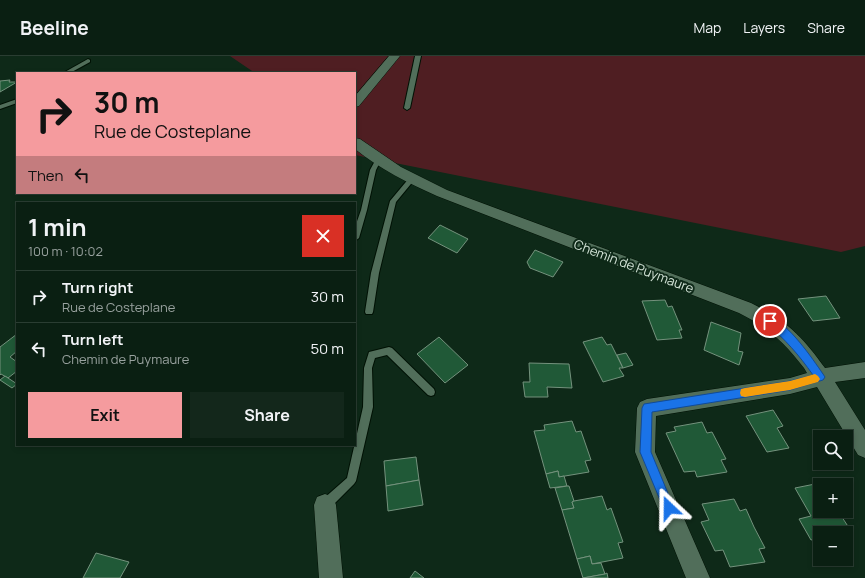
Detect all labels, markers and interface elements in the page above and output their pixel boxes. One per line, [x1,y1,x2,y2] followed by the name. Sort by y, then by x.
[20,15,89,41] text: Beeline
[693,18,721,37] text: Map
[743,18,785,37] text: Layers
[807,18,845,37] text: Share
[94,83,159,121] text: 30 m
[28,88,80,140] icon: right
[94,119,251,143] text: Rue de Costeplane
[71,164,93,186] icon: left
[28,165,63,186] text: Then
[28,210,87,243] text: 1 min
[302,215,344,257] button: close
[571,235,697,297] street label: Chemin de Puymaure
[28,242,103,260] text: 100 m · 10:02
[62,277,133,298] text: Turn right
[28,286,50,308] icon: right
[311,286,344,307] text: 30 m
[62,298,175,316] text: Rue de Costeplane
[753,304,787,338] pin
[759,310,781,332] icon: arrive
[62,329,124,350] text: Turn left
[28,338,50,360] icon: left
[310,338,344,359] text: 50 m
[62,350,189,368] text: Chemin de Puymaure
[28,392,182,438] button: Exit
[190,392,344,438] button: Share
[813,430,853,566] map controls
[813,430,853,470] button: search
[813,478,853,518] button: +
[648,487,690,529] position arrow
[813,526,853,566] button: −

